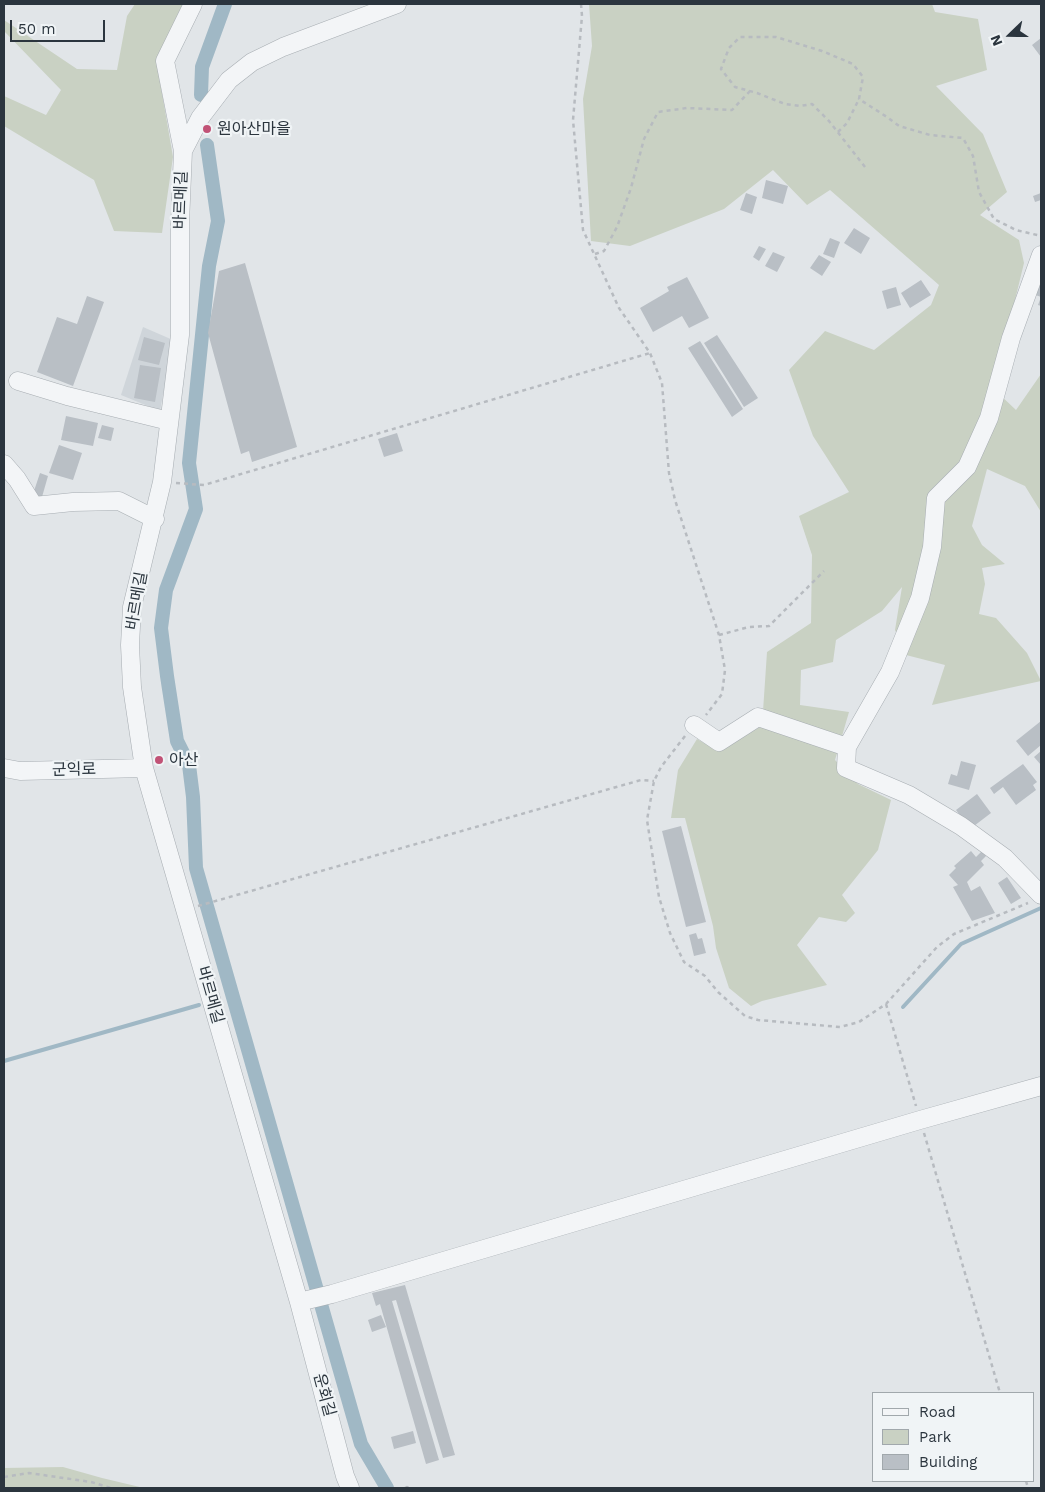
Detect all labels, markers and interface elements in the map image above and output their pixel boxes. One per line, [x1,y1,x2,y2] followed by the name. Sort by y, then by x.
[12,10,108,42] scale bar
[985,10,1035,60] north arrow
[18,20,55,38] text: 50 m
[987,33,1005,48] text: N
[217,119,291,139] place label: 원아산마을
[201,123,213,135] marker: 원아산마을
[170,170,192,230] street label: 바르메길
[122,570,152,632] street label: 바르메길
[169,750,198,770] place label: 아산
[153,754,165,766] marker: 아산
[52,760,96,780] street label: 군익로
[193,964,227,1026] street label: 바르메길
[309,1371,339,1419] street label: 운회길
[872,1392,1035,1482] legend
[919,1403,956,1421] text: Road
[919,1428,951,1446] text: Park
[919,1453,977,1471] text: Building

